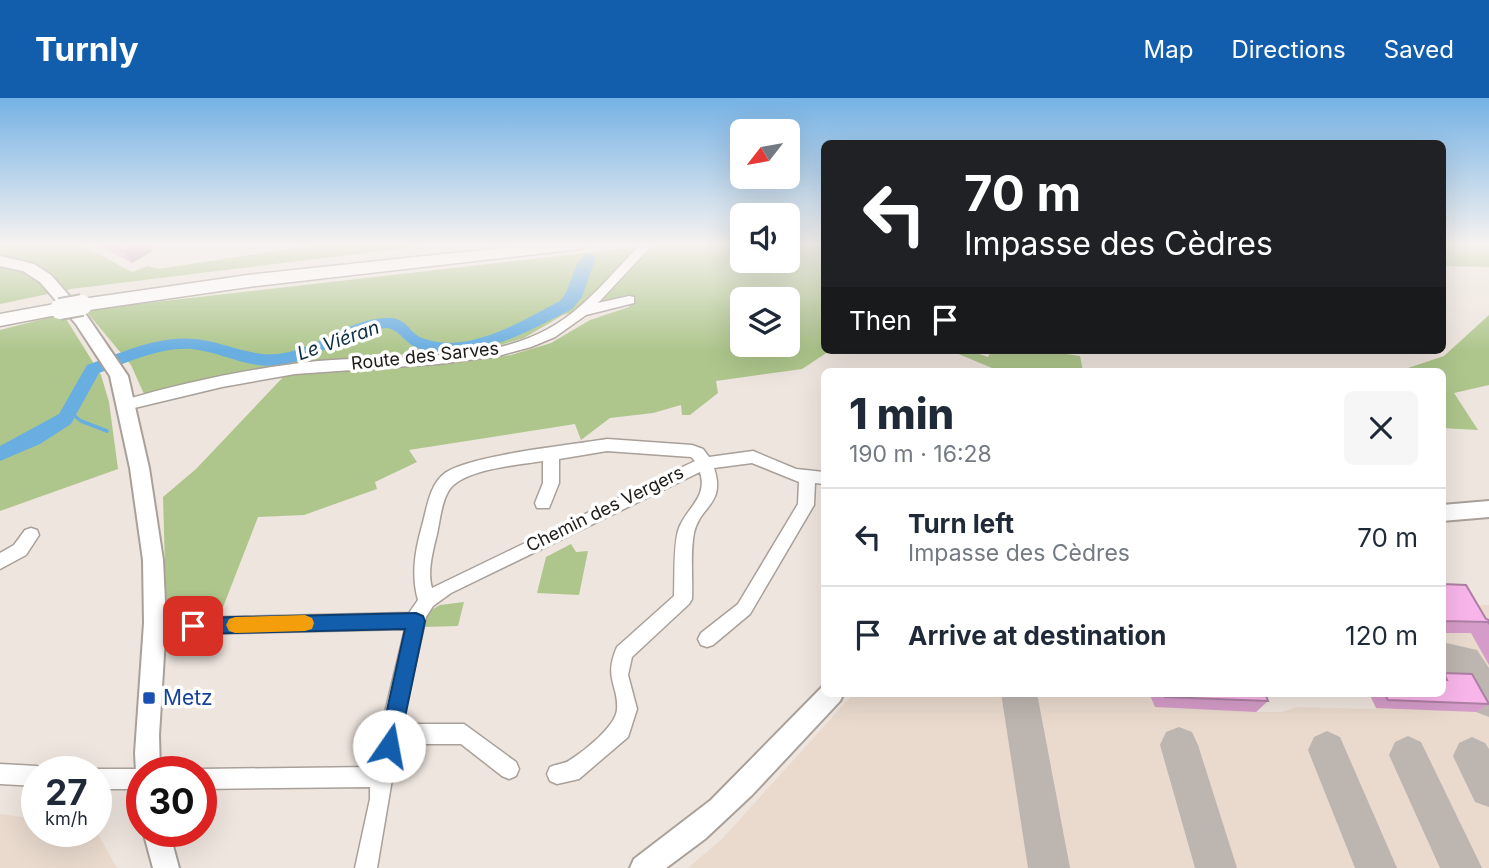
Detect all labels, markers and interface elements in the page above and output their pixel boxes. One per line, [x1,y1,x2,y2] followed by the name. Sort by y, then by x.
[35,29,139,69] text: Turnly
[1144,35,1193,64] text: Map
[1231,35,1346,64] text: Directions
[1384,35,1454,64] text: Saved
[730,119,800,189] north arrow
[730,119,800,357] map controls
[964,164,1081,223] text: 70 m
[849,168,940,259] icon: left
[730,203,800,273] button: sound
[964,224,1273,263] text: Impasse des Cèdres
[730,287,800,357] button: layers
[926,301,964,339] icon: arrive
[849,305,912,336] text: Then
[294,316,382,365] water label: Le Viéran
[350,337,500,374] street label: Route des Sarves
[849,388,954,439] text: 1 min
[1344,391,1418,465] button: close
[849,440,992,468] text: 190 m · 16:28
[523,461,687,556] street label: Chemin des Vergers
[908,508,1014,539] text: Turn left
[849,518,887,556] icon: left
[1357,522,1418,553] text: 70 m
[908,539,1130,567] text: Impasse des Cèdres
[163,596,223,656] pin
[174,607,212,645] icon: arrive
[849,616,887,654] icon: arrive
[908,620,1167,651] text: Arrive at destination
[1345,620,1418,651] text: 120 m
[163,685,213,710] place label: Metz
[141,690,157,706] marker: Metz
[352,709,426,783] position arrow
[126,756,217,847] speed limit sign: 30
[45,771,88,813] text: 27
[45,808,88,829] text: km/h

